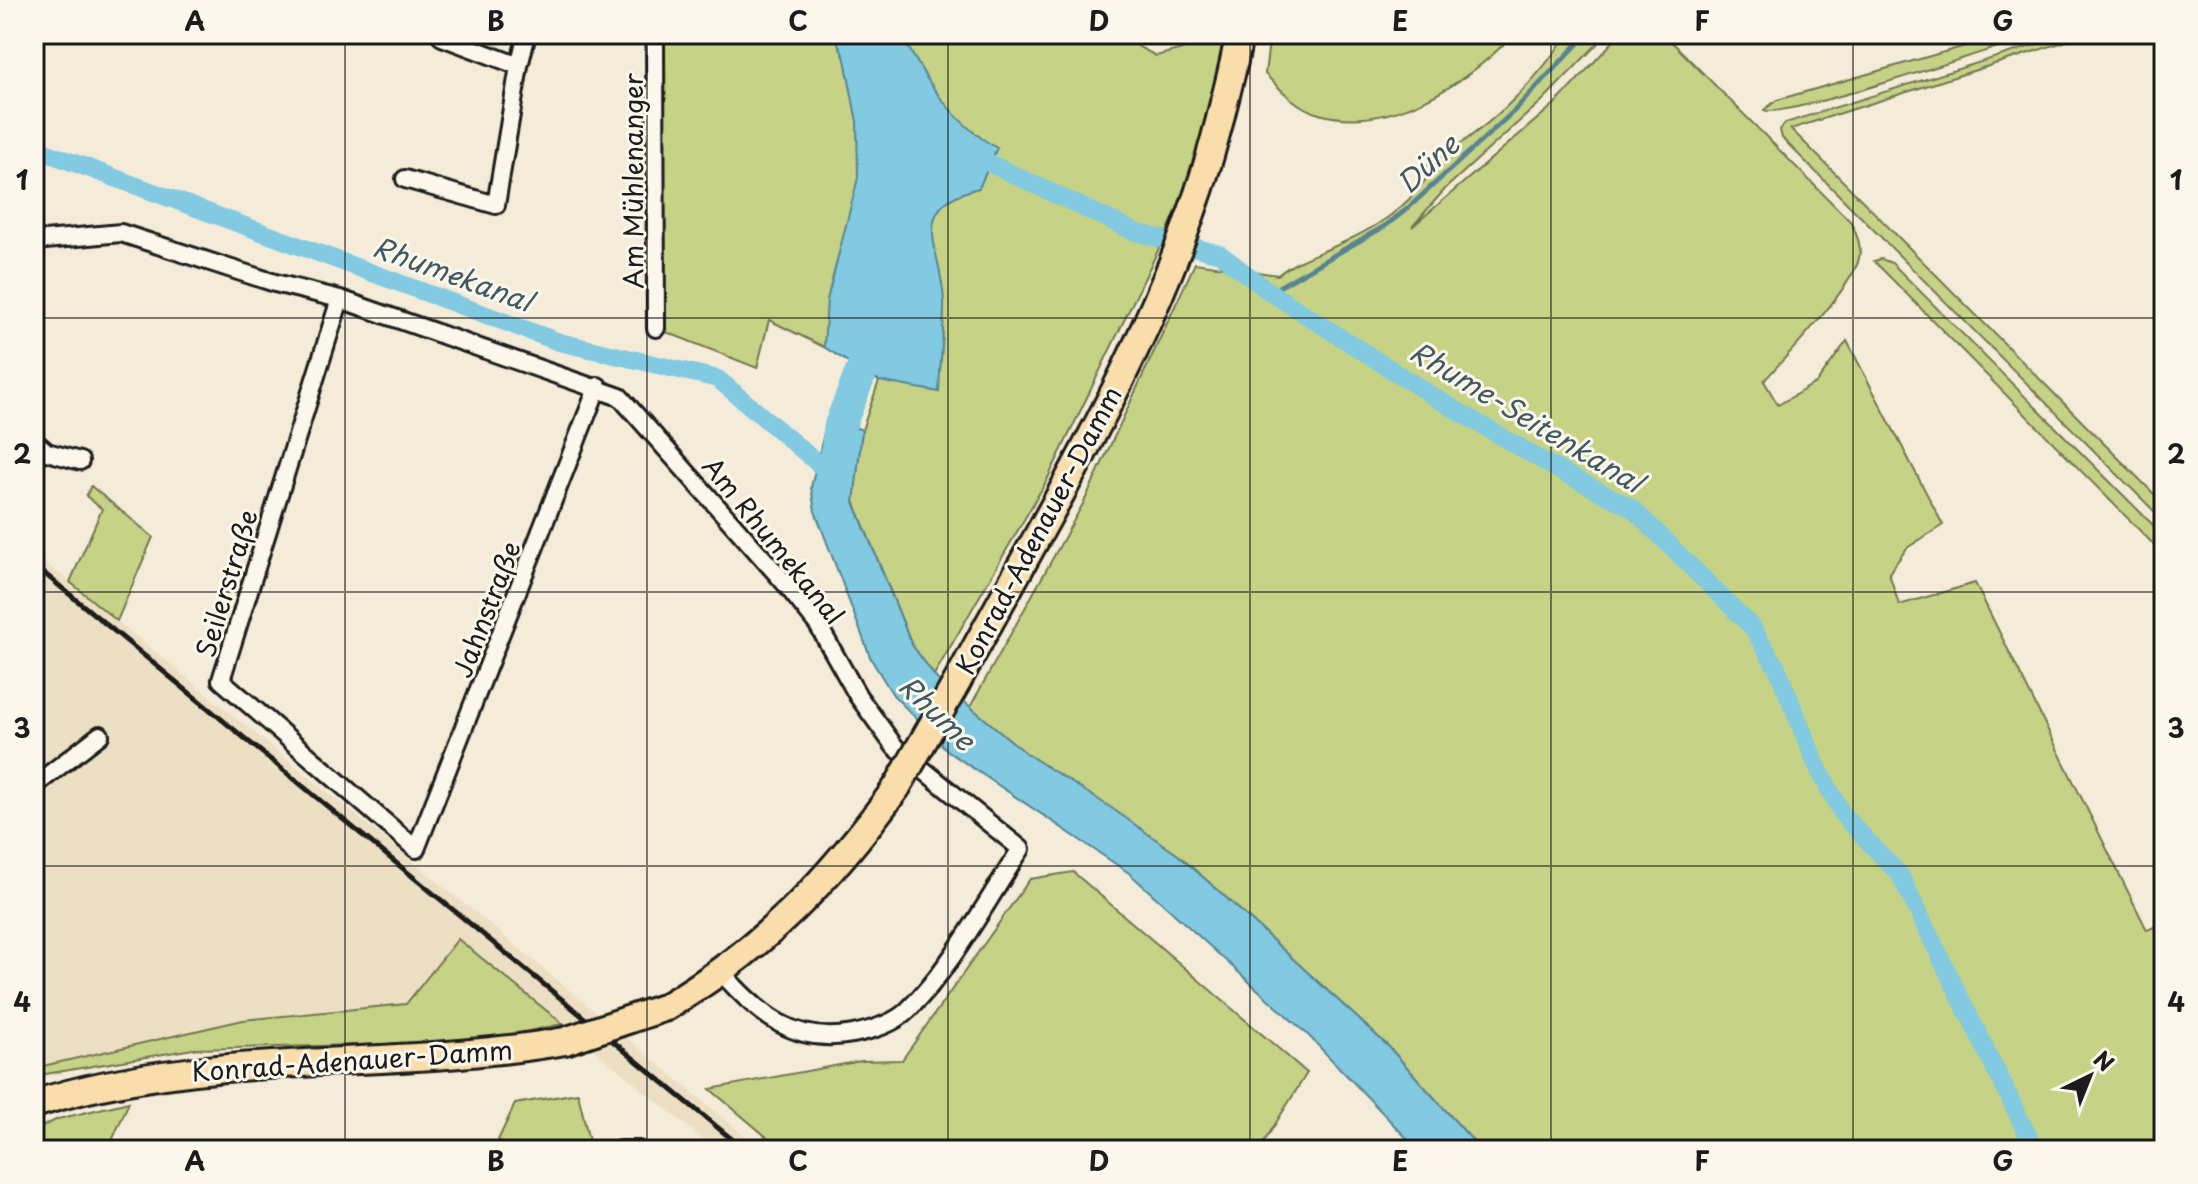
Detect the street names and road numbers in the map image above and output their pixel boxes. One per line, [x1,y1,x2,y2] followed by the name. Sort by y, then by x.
[613,72,652,289] street label: Am Mühlenanger
[945,379,1131,681] street label: Konrad-Adenauer-Damm
[694,448,854,632] street label: Am Rhumekanal
[185,504,267,662] street label: Seilerstraße
[442,535,530,683] street label: Jahnstraße
[190,1029,514,1091] street label: Konrad-Adenauer-Damm

